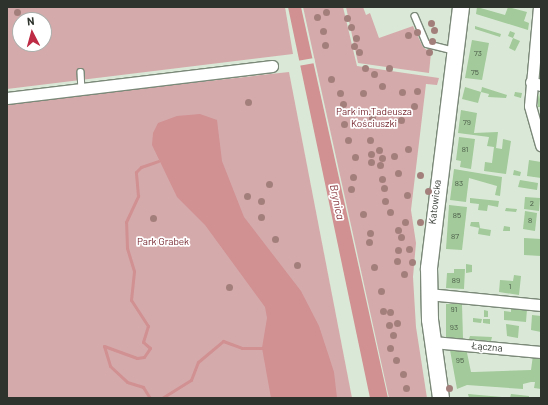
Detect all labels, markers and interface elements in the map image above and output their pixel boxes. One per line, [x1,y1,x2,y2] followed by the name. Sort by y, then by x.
[12,12,52,52] north arrow
[26,14,35,27] text: N
[474,49,482,59] house number: 73
[471,68,479,78] house number: 75
[336,105,412,128] park label: Park im.Tadeusza Kościuszki
[463,118,471,128] house number: 79
[462,145,468,155] house number: 81
[426,179,444,225] street label: Katowicka
[455,179,463,189] house number: 83
[327,183,347,221] water label: Brynica
[530,199,534,209] house number: 2
[453,211,461,221] house number: 85
[528,216,532,226] house number: 8
[451,232,459,242] house number: 87
[137,236,189,248] park label: Park Grabek
[452,276,460,286] house number: 89
[509,282,511,292] house number: 1
[451,305,457,315] house number: 91
[450,323,458,333] house number: 93
[471,340,503,354] street label: Łączna
[456,356,464,366] house number: 95

